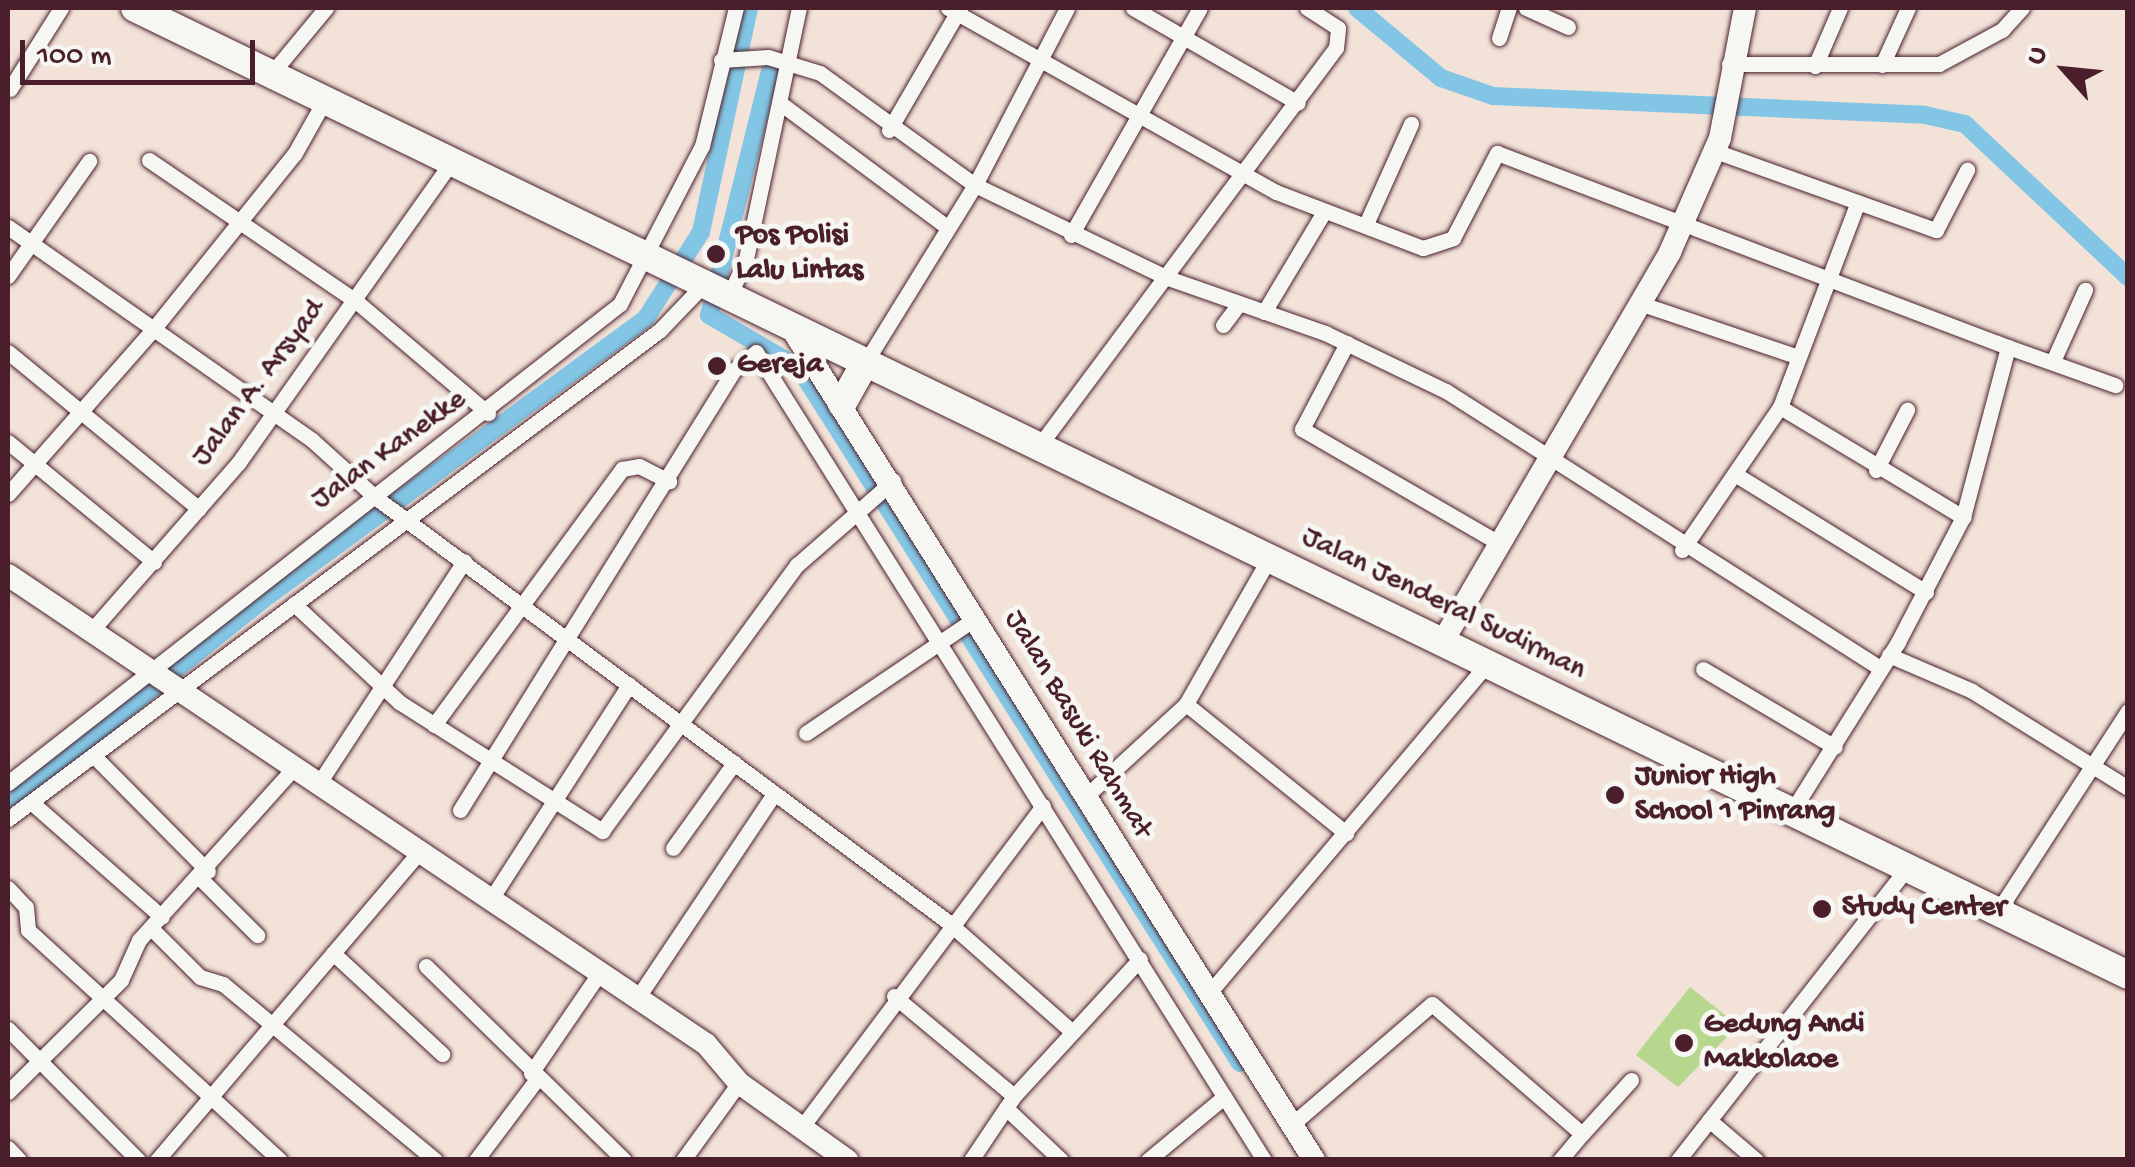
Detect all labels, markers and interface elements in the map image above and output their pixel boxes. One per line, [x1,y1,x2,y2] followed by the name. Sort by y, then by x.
[25,20,260,82] scale bar
[2015,20,2115,120] north arrow
[37,40,112,75] text: 100 m
[2019,41,2056,71] text: U
[736,219,863,290] place label: Pos Polisi Lalu Lintas
[705,243,727,265] marker: Pos Polisi Lalu Lintas
[186,293,334,475] street label: Jalan A. Arsyad
[737,348,823,384] place label: Gereja
[706,355,728,377] marker: Gereja
[306,383,474,519] street label: Jalan Kanekke
[1295,520,1591,690] street label: Jalan Jenderal Sudirman
[995,604,1159,846] street label: Jalan Basuki Rahmat
[1635,760,1835,830] place label: Junior High School 1 Pinrang
[1604,784,1626,806] marker: Junior High School 1 Pinrang
[1842,891,2006,927] place label: Study Center
[1811,898,1833,920] marker: Study Center
[1704,1008,1865,1078] place label: Gedung Andi Makkolaoe
[1673,1032,1695,1054] marker: Gedung Andi Makkolaoe

